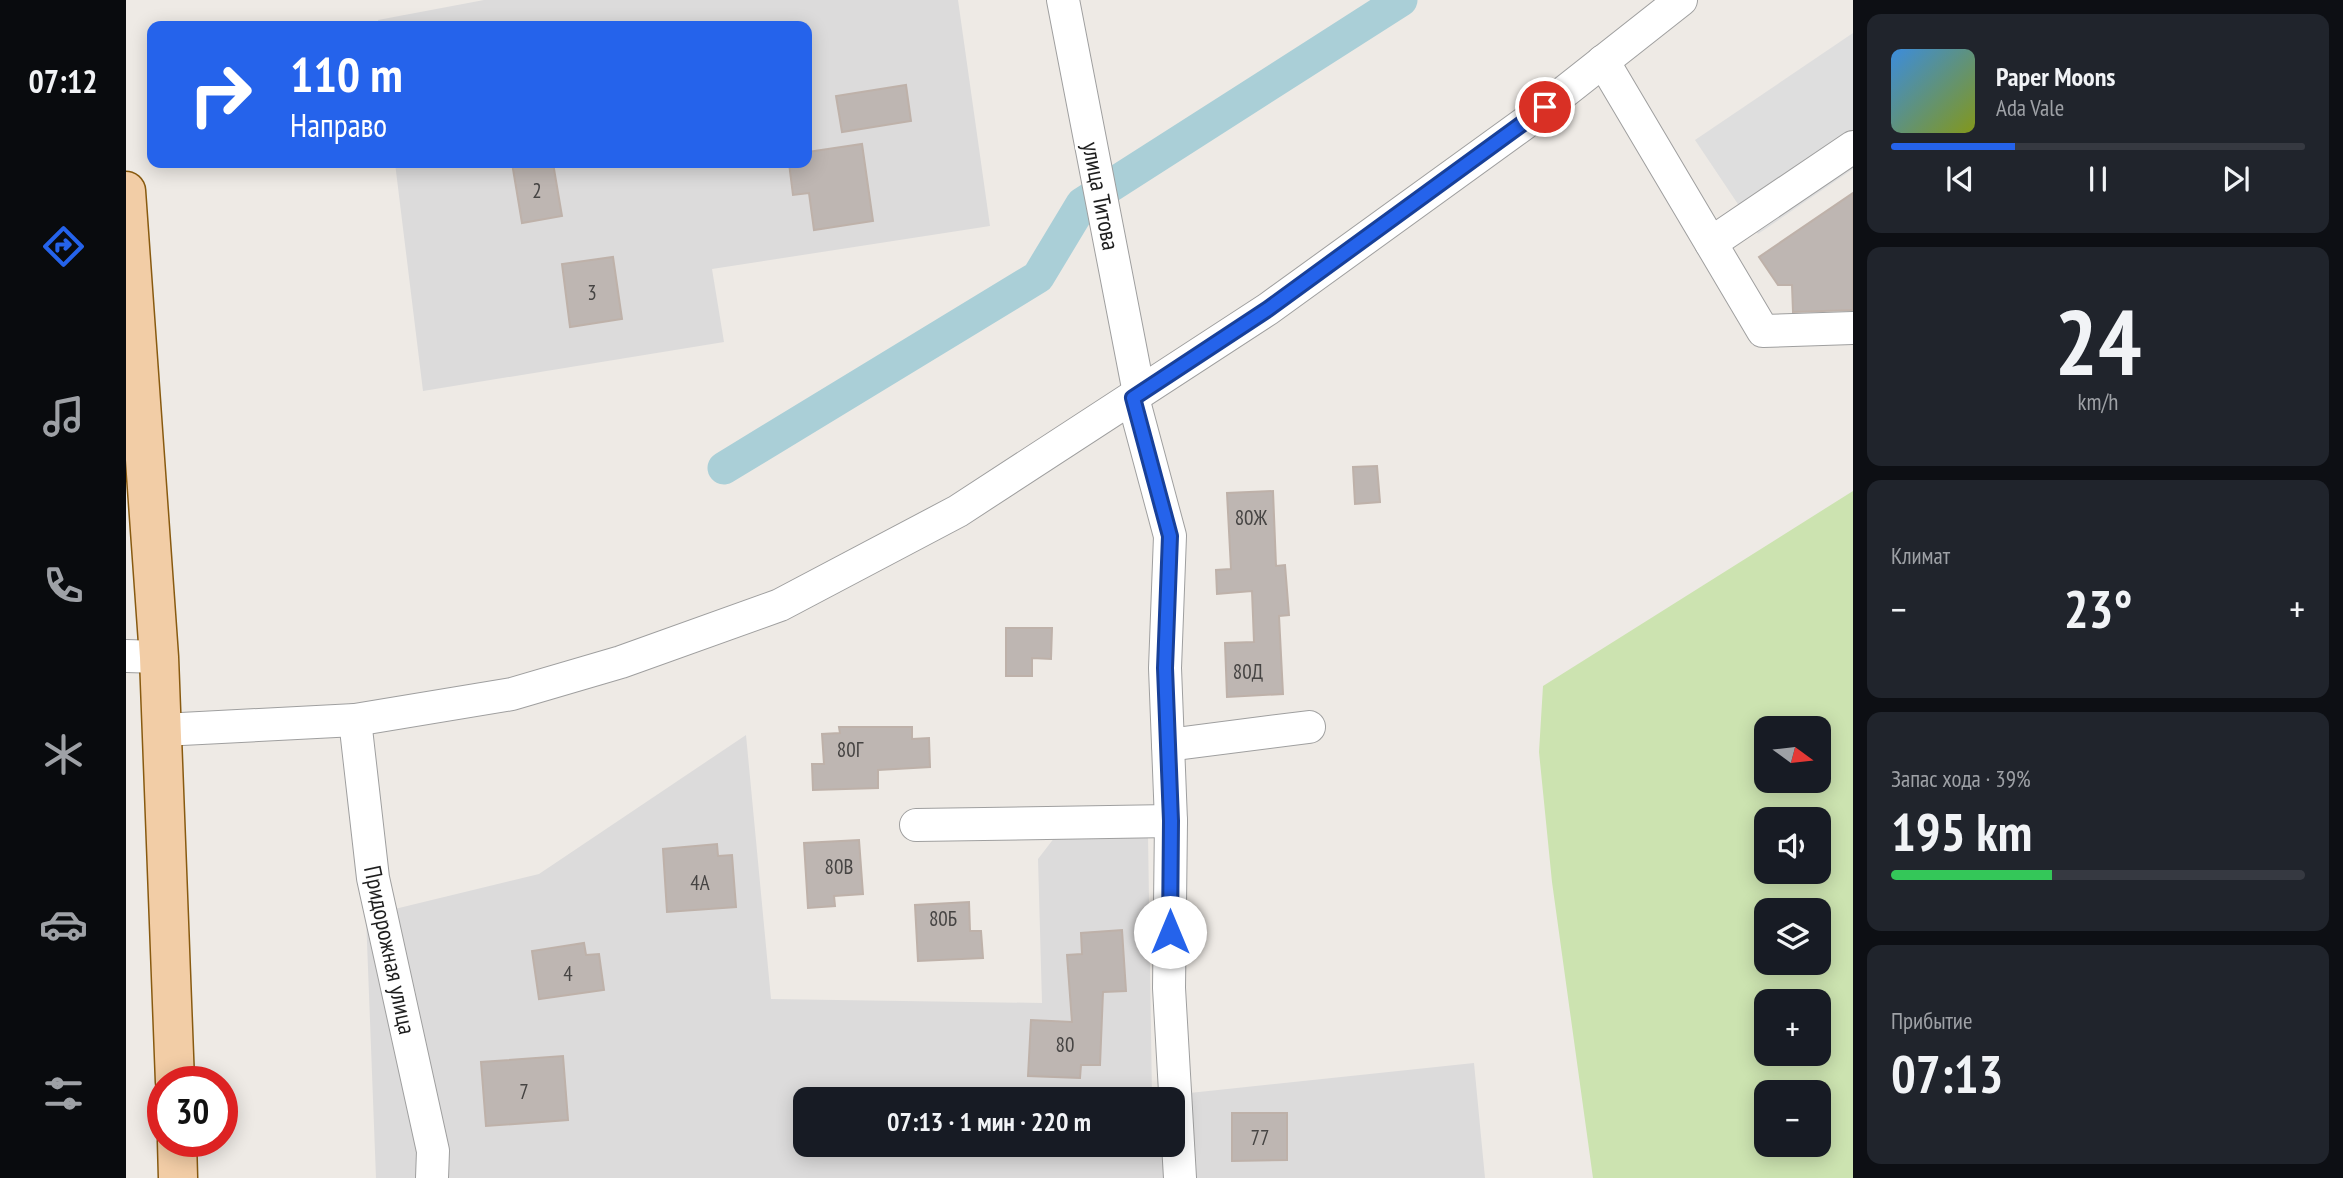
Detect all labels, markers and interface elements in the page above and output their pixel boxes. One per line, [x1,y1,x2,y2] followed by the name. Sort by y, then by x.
[290,42,403,106] text: 110 m
[175,49,266,140] icon: right
[28,60,98,102] text: 07:12
[1996,60,2115,93] text: Paper Moons
[1515,77,1575,137] pin
[1526,88,1564,126] icon: arrive
[1996,93,2064,122] text: Ada Vale
[290,104,387,146] text: Направо
[1075,139,1127,253] street label: улица Титова
[1941,160,1979,198] icon: previous
[2079,160,2117,198] icon: pause
[2217,160,2255,198] icon: next
[532,177,542,204] house number: 2
[39,222,88,271] icon: directions
[587,279,597,306] house number: 3
[2055,282,2142,400] text: 24
[2078,387,2118,416] text: km/h
[39,392,88,441] icon: music
[1235,504,1268,531] house number: 80Ж
[1891,541,1950,570] text: Климат
[39,561,88,610] icon: phone
[2064,575,2132,642] text: 23°
[1891,584,1907,633] text: −
[2289,584,2305,633] text: +
[1233,658,1263,685] house number: 80Д
[1754,716,1830,793] north arrow
[1754,716,1831,1157] map controls
[39,730,88,779] icon: climate
[837,736,864,763] house number: 80Г
[1891,764,2031,793] text: Запас хода · 39%
[1891,798,2032,865] text: 195 km
[1754,807,1831,884] button: sound
[825,853,853,880] house number: 80В
[357,863,423,1037] street label: Придорожная улица
[690,869,710,896] house number: 4А
[1133,895,1207,969] position arrow
[1754,898,1831,975] button: layers
[39,900,88,949] icon: car
[929,905,957,932] house number: 80Б
[563,960,573,987] house number: 4
[1754,989,1831,1066] button: +
[1891,1006,1972,1035] text: Прибытие
[1056,1031,1074,1058] house number: 80
[1891,1040,2003,1107] text: 07:13
[147,1066,238,1157] speed limit sign: 30
[39,1069,88,1118] icon: filters
[519,1078,529,1105] house number: 7
[1754,1080,1831,1157] button: −
[887,1105,1091,1138] text: 07:13 · 1 мин · 220 m
[1251,1124,1269,1151] house number: 77

